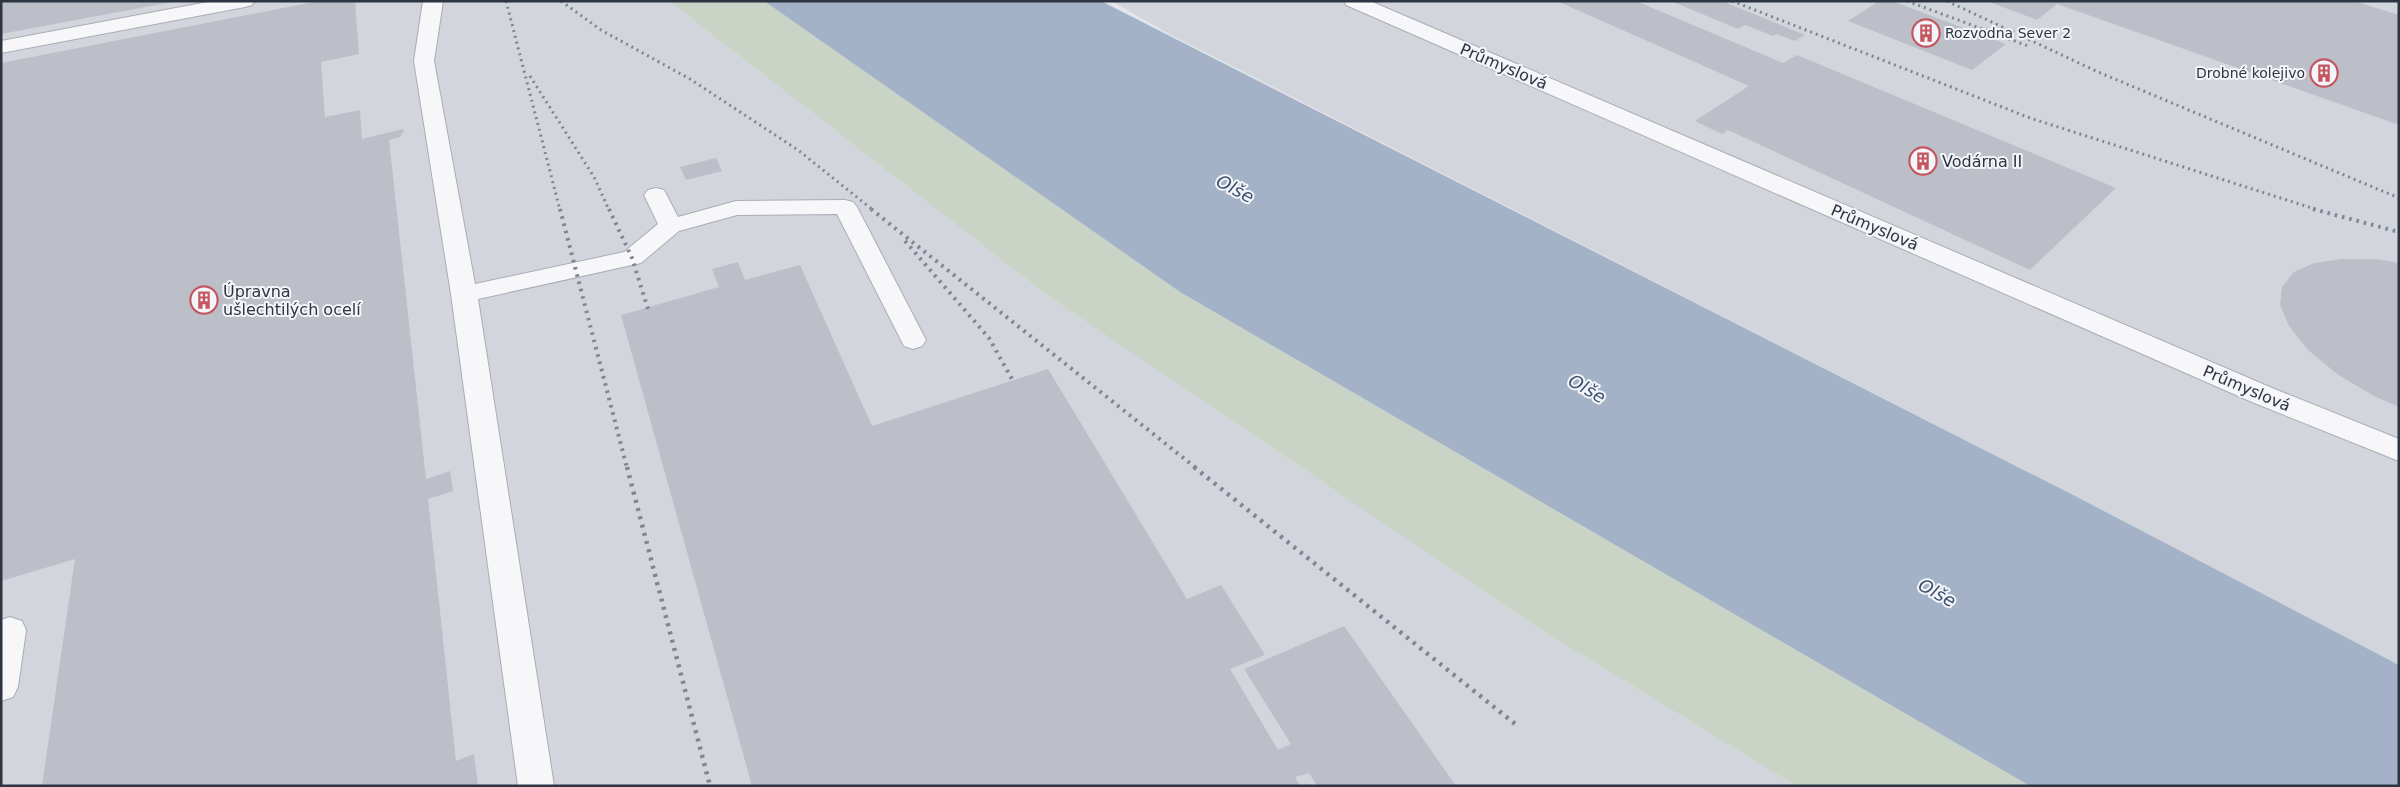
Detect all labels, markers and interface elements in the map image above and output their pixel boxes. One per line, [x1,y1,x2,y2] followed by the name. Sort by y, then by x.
[1911,18,1941,48] building icon: Rozvodna Sever 2
[1945,25,2071,41] place label: Rozvodna Sever 2
[1457,40,1550,93] street label: Průmyslová
[2309,58,2339,88] building icon: Drobné kolejivo
[2196,65,2305,81] place label: Drobné kolejivo
[1908,146,1938,176] building icon: Vodárna II
[1942,152,2022,171] place label: Vodárna II
[1213,170,1258,207] water label: Olše
[1828,201,1921,254] street label: Průmyslová
[223,282,361,319] place label: Úpravna ušlechtilých ocelí
[189,285,219,315] building icon: Úpravna ušlechtilých ocelí
[2200,362,2293,415] street label: Průmyslová
[1565,370,1610,408] water label: Olše
[1915,574,1960,611] water label: Olše

